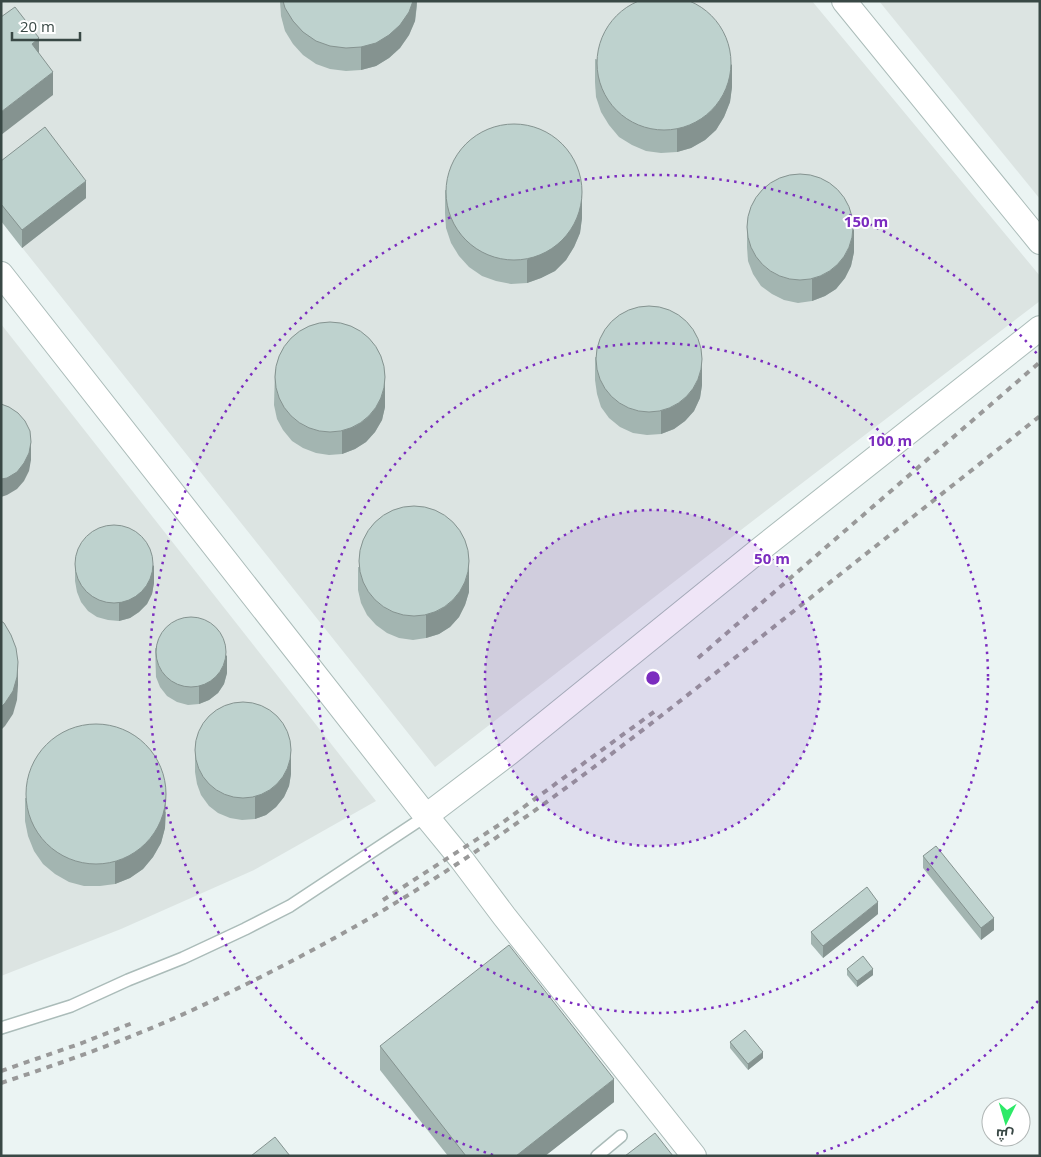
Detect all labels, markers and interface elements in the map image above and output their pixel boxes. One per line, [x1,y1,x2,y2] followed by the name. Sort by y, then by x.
[12,10,80,42] scale bar
[20,16,55,36] text: 20 m
[844,211,888,231] text: 150 m
[868,430,912,450] text: 100 m
[754,548,790,568] text: 50 m
[644,669,662,687] centre of rings
[981,1097,1031,1147] north arrow
[995,1125,1015,1146] text: ش

